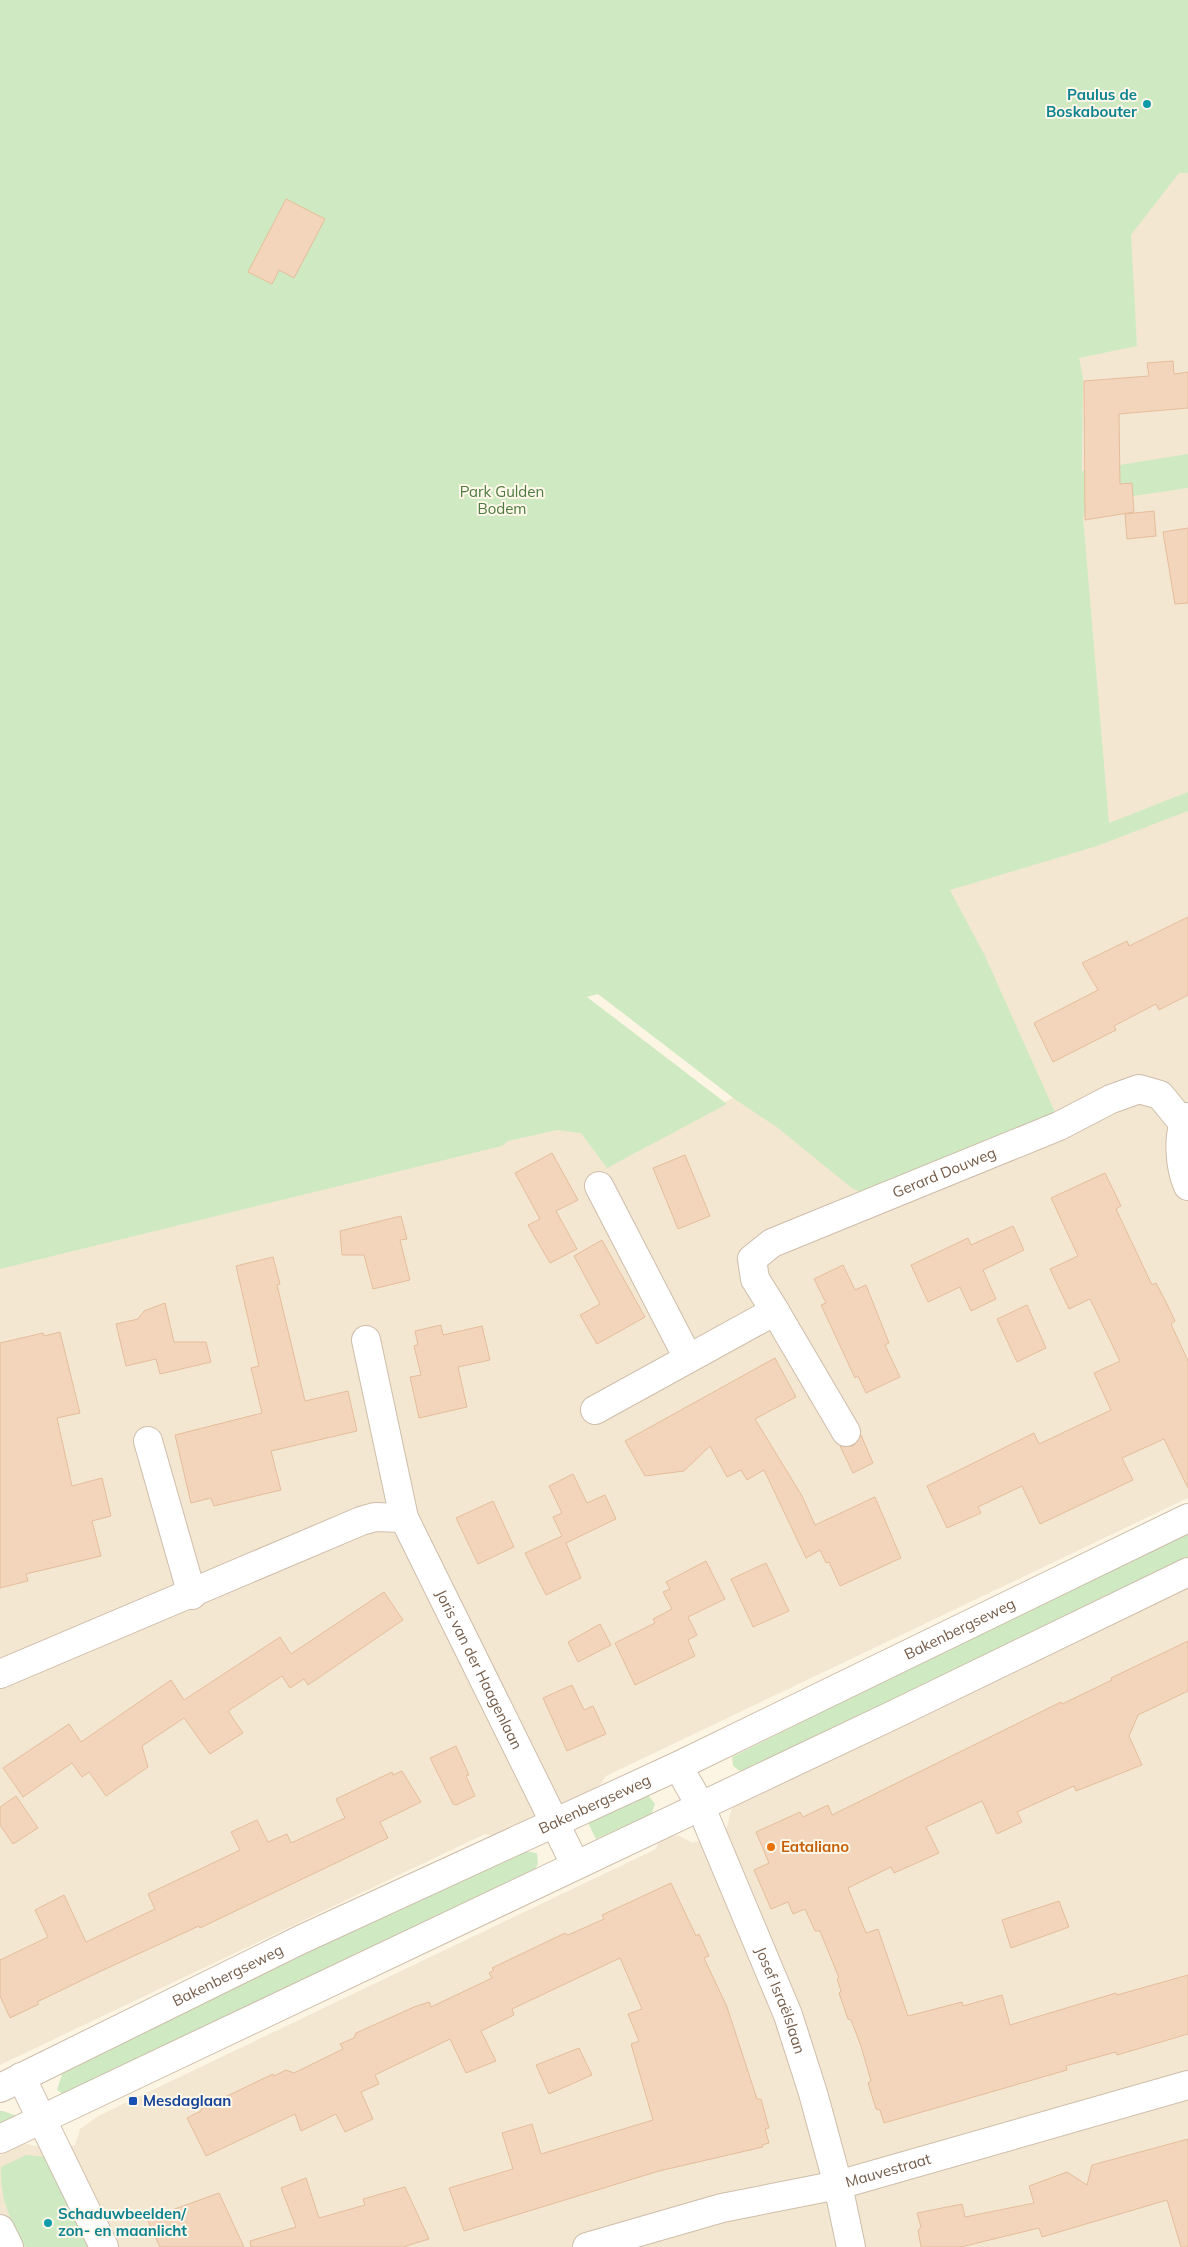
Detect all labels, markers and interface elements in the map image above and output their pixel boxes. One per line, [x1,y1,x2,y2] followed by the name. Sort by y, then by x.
[1046,85,1137,121] place label: Paulus de Boskabouter
[1141,98,1153,110] marker: Paulus de Boskabouter
[460,482,544,518] park label: Park Gulden Bodem
[889,1143,999,1202] street label: Gerard Douweg
[432,1586,527,1752] street label: Joris van der Haagenlaan
[901,1594,1018,1664] street label: Bakenbergseweg
[536,1770,653,1838] street label: Bakenbergseweg
[781,1837,849,1856] place label: Eataliano
[765,1841,777,1853] marker: Eataliano
[169,1940,286,2010] street label: Bakenbergseweg
[751,1944,810,2056] street label: Josef Israëlslaan
[143,2091,231,2110] place label: Mesdaglaan
[127,2095,139,2107] marker: Mesdaglaan
[843,2149,933,2191] street label: Mauvestraat
[58,2204,187,2240] place label: Schaduwbeelden/ zon- en maanlicht
[42,2217,54,2229] marker: Schaduwbeelden/ zon- en maanlicht

